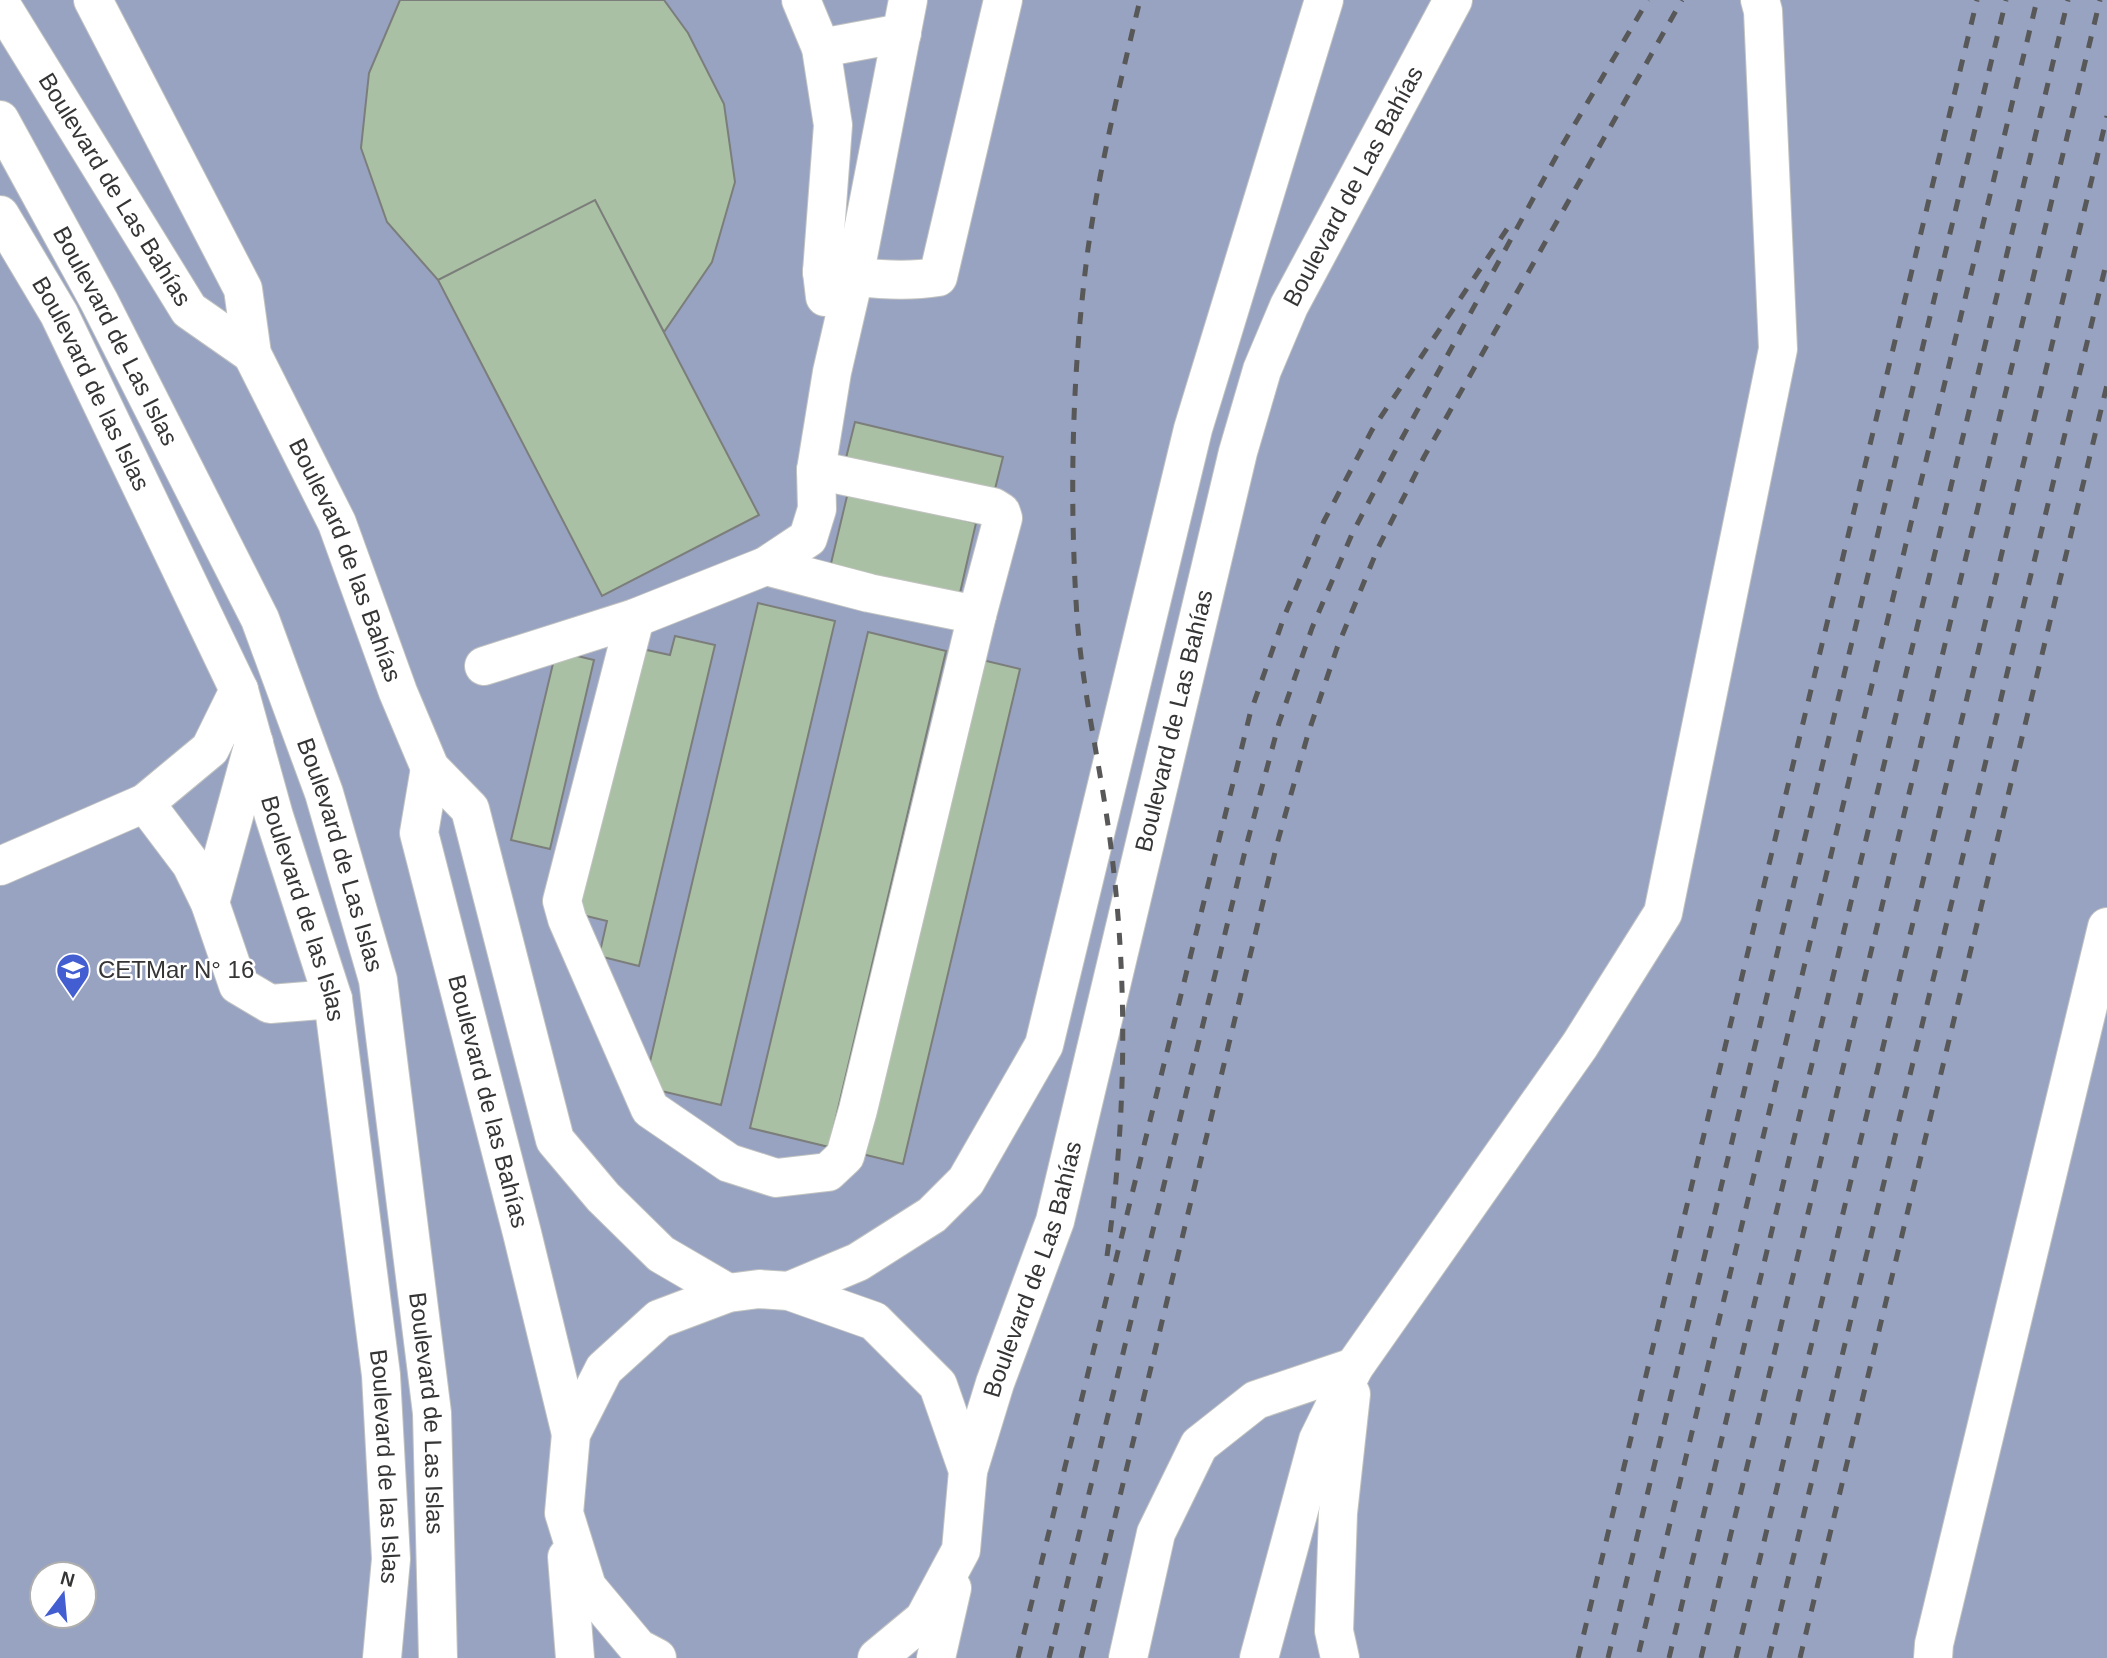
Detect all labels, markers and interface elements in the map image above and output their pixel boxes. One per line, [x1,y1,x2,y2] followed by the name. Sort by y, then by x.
[1277,61,1428,311] street label: Boulevard de Las Bahías
[33,68,197,311] street label: Boulevard de Las Bahías
[48,222,184,450] street label: Boulevard de Las Islas
[27,272,155,495] street label: Boulevard de las Islas
[284,434,407,685] street label: Boulevard de las Bahías
[1129,587,1218,854] street label: Boulevard de Las Bahías
[292,734,389,975] street label: Boulevard de Las Islas
[256,793,350,1023] street label: Boulevard de las Islas
[54,951,92,1000] school or university icon: CETMar N° 16
[98,956,254,983] place label: CETMar N° 16
[443,972,534,1231] street label: Boulevard de las Bahías
[977,1139,1086,1400] street label: Boulevard de Las Bahías
[404,1291,449,1535] street label: Boulevard de Las Islas
[365,1348,405,1585] street label: Boulevard de las Islas
[28,1560,98,1630] north arrow
[58,1567,77,1591] text: N

